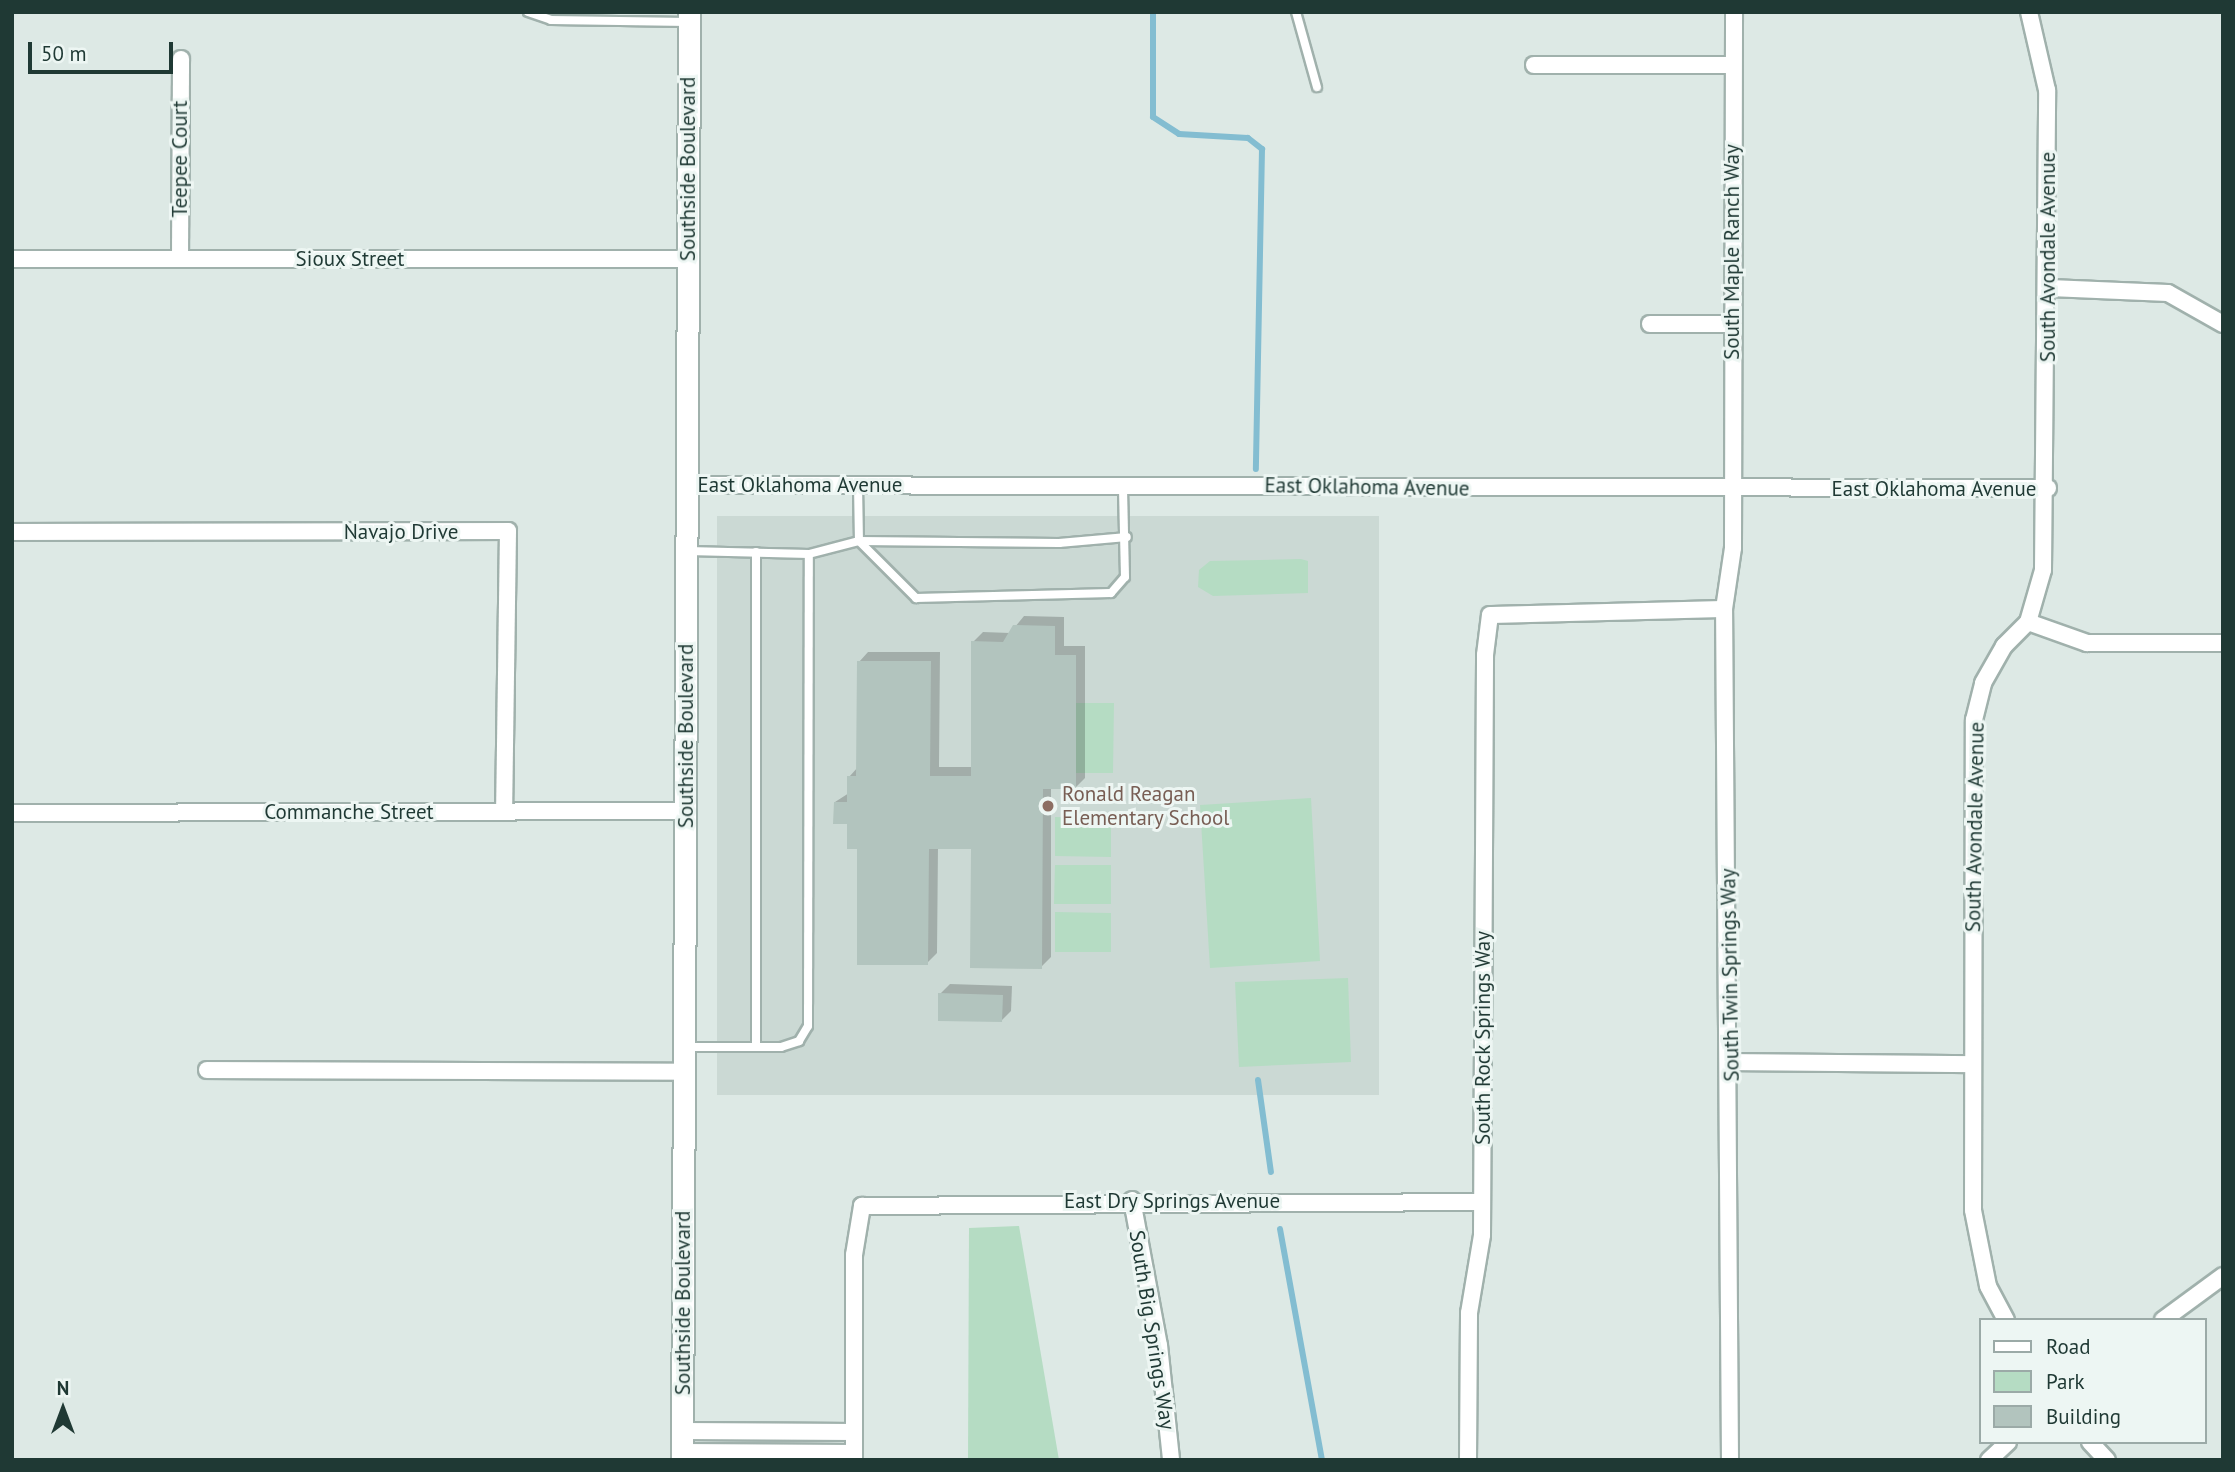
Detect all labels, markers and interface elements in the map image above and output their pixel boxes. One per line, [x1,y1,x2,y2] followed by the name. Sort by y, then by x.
[32,28,177,72] scale bar
[41,40,87,67] text: 50 m
[675,77,701,261] street label: Southside Boulevard
[167,101,193,217] street label: Teepee Court
[1719,144,1745,360] street label: South Maple Ranch Way
[2035,151,2061,363] street label: South Avondale Avenue
[295,246,405,272] street label: Sioux Street
[697,472,903,498] street label: East Oklahoma Avenue
[1264,473,1470,501] street label: East Oklahoma Avenue
[1831,476,2037,502] street label: East Oklahoma Avenue
[344,519,458,545] street label: Navajo Drive
[673,644,699,828] street label: Southside Boulevard
[1961,721,1989,933] street label: South Avondale Avenue
[1062,781,1230,831] place label: Ronald Reagan Elementary School
[1040,798,1056,814] marker: Ronald Reagan Elementary School
[264,799,434,825] street label: Commanche Street
[1716,868,1744,1082] street label: South Twin Springs Way
[1470,930,1496,1146] street label: South Rock Springs Way
[1063,1188,1281,1214] street label: East Dry Springs Avenue
[670,1211,696,1395] street label: Southside Boulevard
[1124,1228,1180,1432] street label: South Big Springs Way
[1980,1318,2207,1444] legend
[2046,1333,2090,1360] text: Road
[2046,1368,2085,1395] text: Park
[28,1374,98,1444] north arrow
[57,1376,69,1400] text: N
[2046,1403,2121,1430] text: Building

